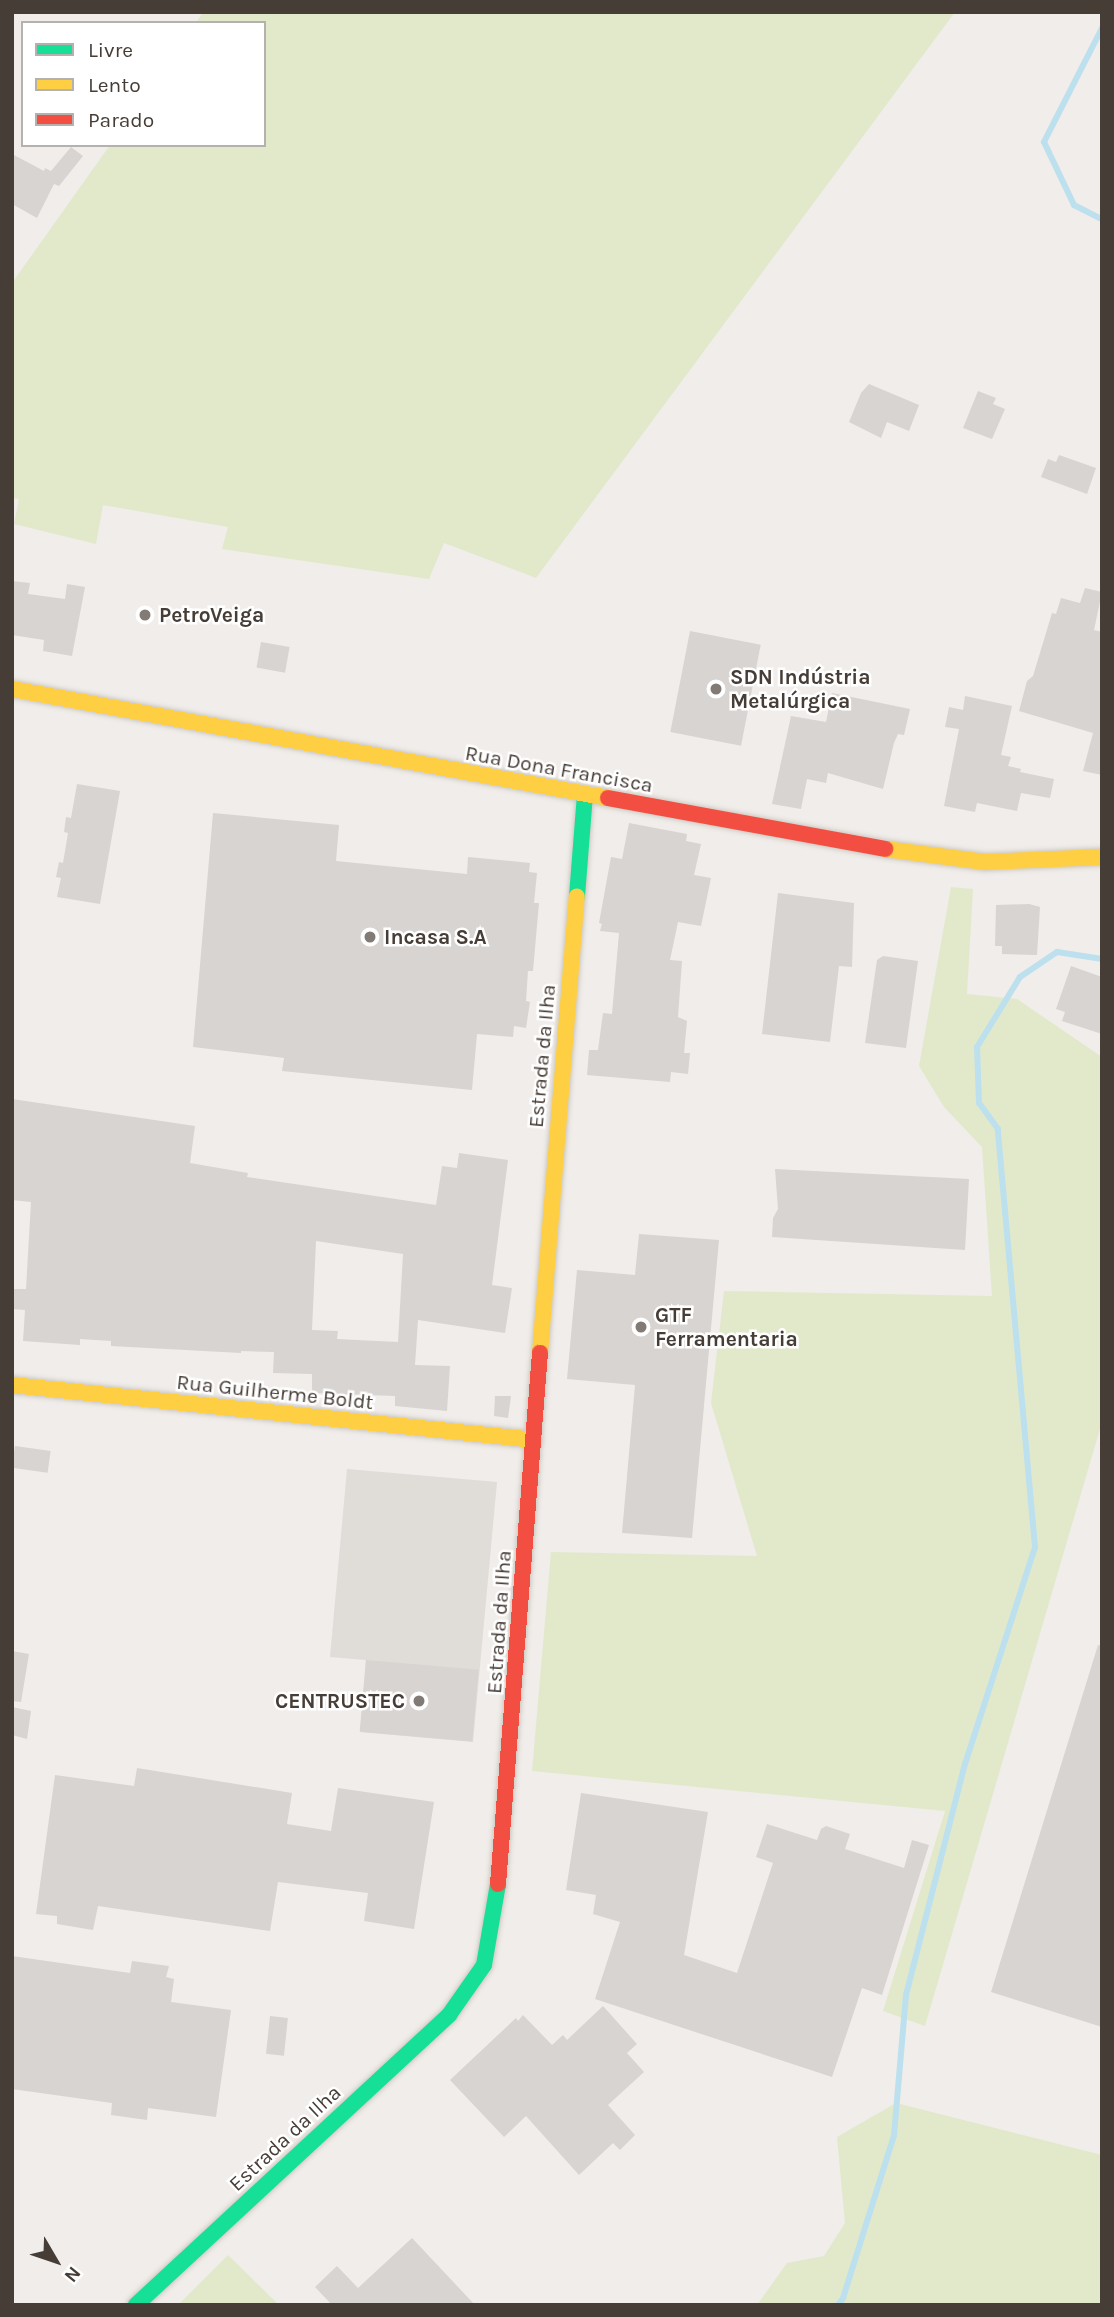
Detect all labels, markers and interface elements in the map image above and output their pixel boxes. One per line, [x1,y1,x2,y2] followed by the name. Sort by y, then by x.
[21,21,266,147] legend
[88,38,133,62] text: Livre
[88,73,141,97] text: Lento
[88,108,154,132] text: Parado
[159,602,264,628] place label: PetroVeiga
[137,607,153,623] marker: PetroVeiga
[730,664,870,714] place label: SDN Indústria Metalúrgica
[708,681,724,697] marker: SDN Indústria Metalúrgica
[463,740,655,798] street label: Rua Dona Francisca
[384,924,487,950] place label: Incasa S.A
[362,929,378,945] marker: Incasa S.A
[523,983,561,1129] street label: Estrada da Ilha
[655,1302,798,1352] place label: GTF Ferramentaria
[633,1319,649,1335] marker: GTF Ferramentaria
[175,1369,375,1415] street label: Rua Guilherme Boldt
[481,1549,517,1695] street label: Estrada da Ilha
[275,1688,405,1714] place label: CENTRUSTEC
[411,1693,427,1709] marker: CENTRUSTEC
[224,2080,346,2196] street label: Estrada da Ilha
[21,2226,91,2296] north arrow
[59,2262,85,2286] text: N

